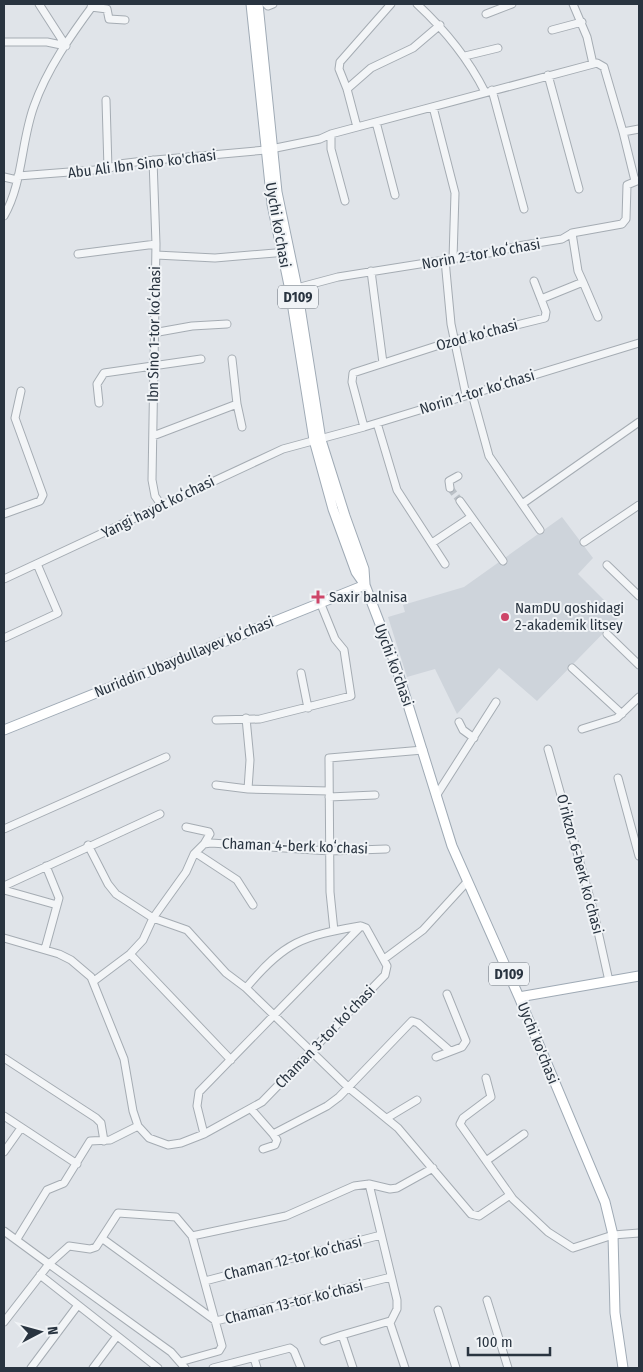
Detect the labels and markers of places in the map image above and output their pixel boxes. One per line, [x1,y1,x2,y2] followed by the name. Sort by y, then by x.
[329,588,407,606] place label: Saxir balnisa
[311,590,325,604] marker: Saxir balnisa
[515,599,624,634] place label: NamDU qoshidagi 2-akademik litsey
[499,611,511,623] marker: NamDU qoshidagi 2-akademik litsey

